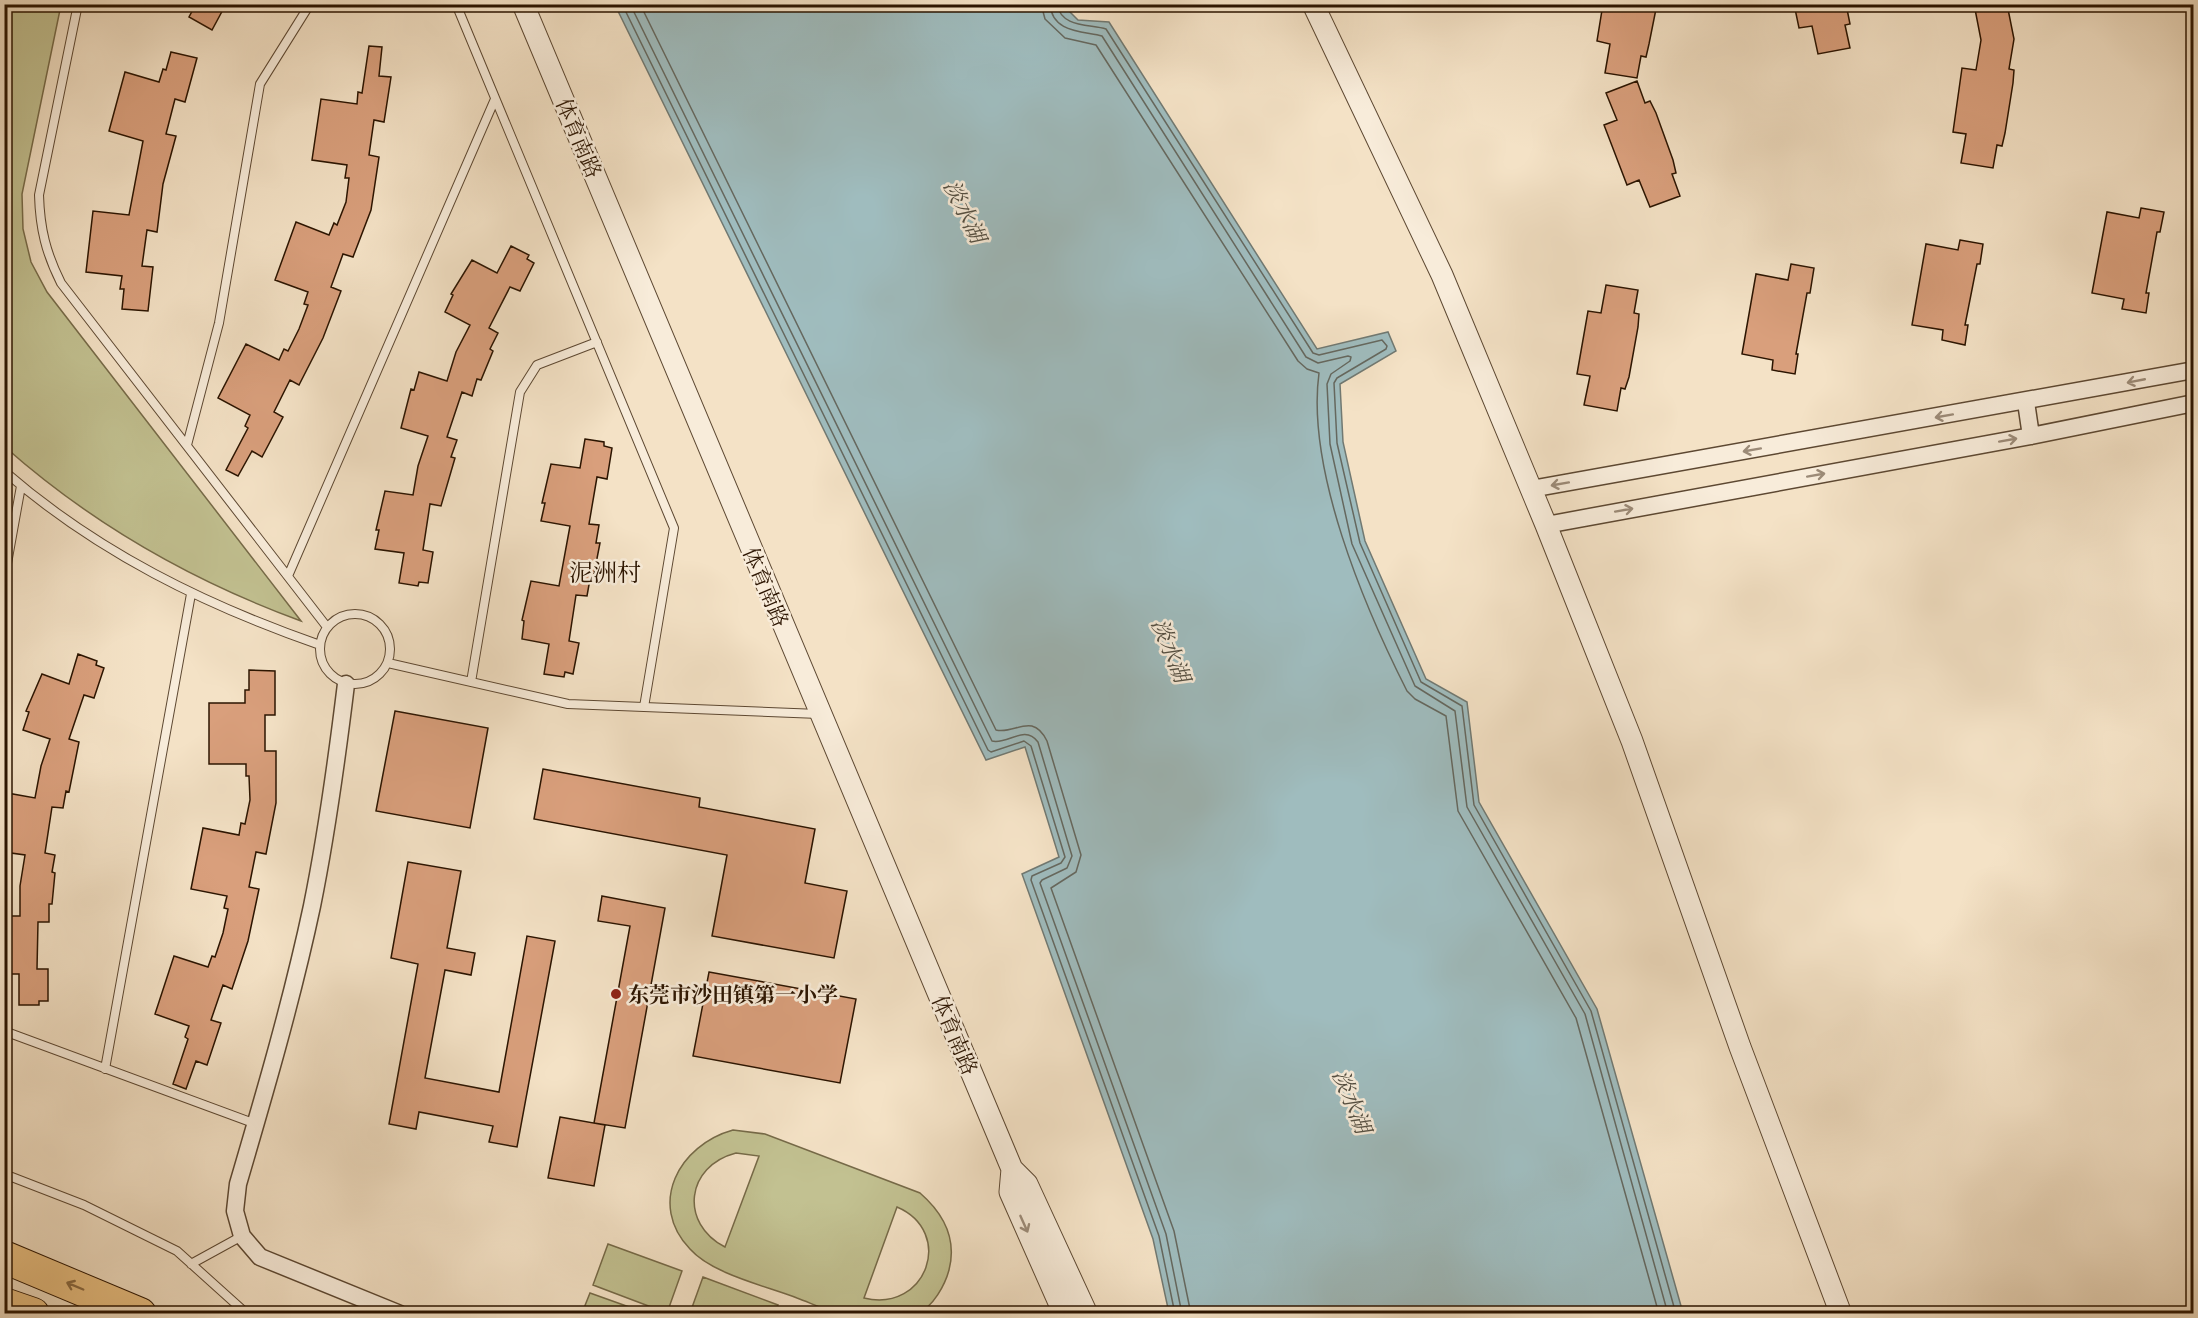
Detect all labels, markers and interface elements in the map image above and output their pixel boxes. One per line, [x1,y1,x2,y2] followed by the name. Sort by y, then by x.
[548,93,610,183] street label: 体育南路
[936,174,996,251] water label: 淡水湖
[2127,376,2146,387] one-way arrow
[1935,411,1955,422] one-way arrow
[1998,434,2017,445] one-way arrow
[1743,445,1763,456] one-way arrow
[1806,469,1826,480] one-way arrow
[1551,479,1571,490] one-way arrow
[1614,505,1634,516] one-way arrow
[735,542,797,632] street label: 体育南路
[569,555,641,590] district label: 泥洲村
[1144,613,1200,690] water label: 淡水湖
[628,979,838,1010] place label: 东莞市沙田镇第一小学
[609,987,623,1001] marker: 东莞市沙田镇第一小学
[924,990,986,1080] street label: 体育南路
[1325,1064,1381,1141] water label: 淡水湖
[1019,1214,1030,1233] one-way arrow
[67,1280,85,1291] one-way arrow

